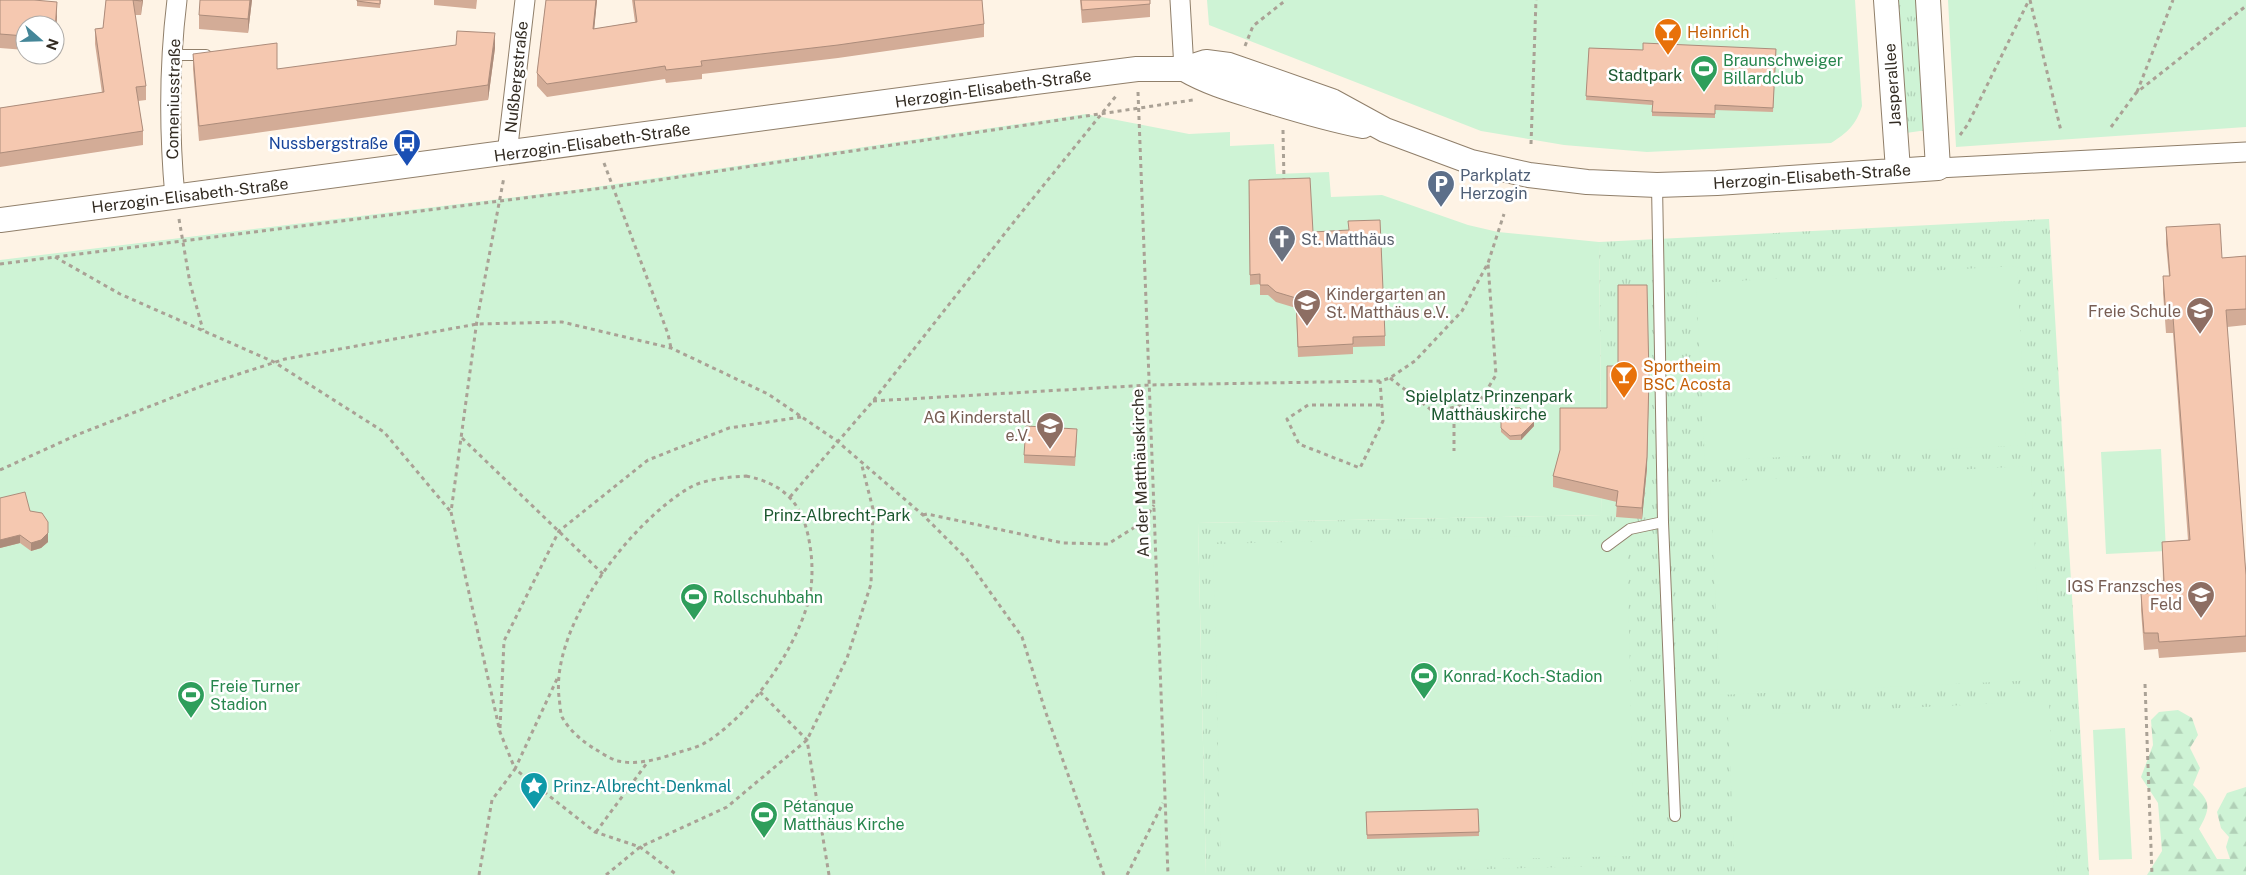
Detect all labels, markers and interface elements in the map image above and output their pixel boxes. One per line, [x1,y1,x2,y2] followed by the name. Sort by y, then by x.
[15,15,65,65] north arrow
[1653,17,1683,56] bar icon: Heinrich
[501,20,532,134] street label: Nußbergstraße
[1687,23,1750,42] place label: Heinrich
[43,37,62,52] text: N
[163,38,184,160] street label: Comeniusstraße
[1880,43,1905,127] street label: Jasperallee
[1723,51,1843,88] place label: Braunschweiger Billardclub
[1689,54,1719,93] sports icon: Braunschweiger Billardclub
[894,65,1093,112] street label: Herzogin-Elisabeth-Straße
[1608,66,1682,85] park label: Stadtpark
[493,119,692,166] street label: Herzogin-Elisabeth-Straße
[392,128,422,167] bus stop icon: Nussbergstraße
[269,134,388,153] place label: Nussbergstraße
[1712,160,1912,193] street label: Herzogin-Elisabeth-Straße
[1460,166,1531,203] place label: Parkplatz Herzogin
[1426,169,1456,208] parking icon: Parkplatz Herzogin
[91,174,290,217] street label: Herzogin-Elisabeth-Straße
[1267,224,1297,263] church icon: St. Matthäus
[1301,230,1395,249] place label: St. Matthäus
[1326,285,1449,322] place label: Kindergarten an St. Matthäus e.V.
[1292,288,1322,327] school or university icon: Kindergarten an St. Matthäus e.V.
[2185,296,2215,335] school or university icon: Freie Schule
[2088,302,2181,321] place label: Freie Schule
[1643,357,1731,394] place label: Sportheim BSC Acosta
[1609,360,1639,399] bar icon: Sportheim BSC Acosta
[1405,387,1573,424] park label: Spielplatz Prinzenpark Matthäuskirche
[1128,388,1153,558] street label: An der Matthäuskirche
[923,408,1031,445] place label: AG Kinderstall e.V.
[1035,411,1065,450] school or university icon: AG Kinderstall e.V.
[764,506,910,525] park label: Prinz-Albrecht-Park
[2067,577,2182,614] place label: IGS Franzsches Feld
[2186,580,2216,619] school or university icon: IGS Franzsches Feld
[679,582,709,621] sports icon: Rollschuhbahn
[713,588,823,607] place label: Rollschuhbahn
[1409,661,1439,700] sports icon: Konrad-Koch-Stadion
[1443,667,1602,686] place label: Konrad-Koch-Stadion
[210,677,300,714] place label: Freie Turner Stadion
[176,680,206,719] sports icon: Freie Turner Stadion
[519,771,549,810] place icon: Prinz-Albrecht-Denkmal
[553,777,732,796] place label: Prinz-Albrecht-Denkmal
[783,797,905,834] place label: Pétanque Matthäus Kirche
[749,800,779,839] sports icon: Pétanque Matthäus Kirche

